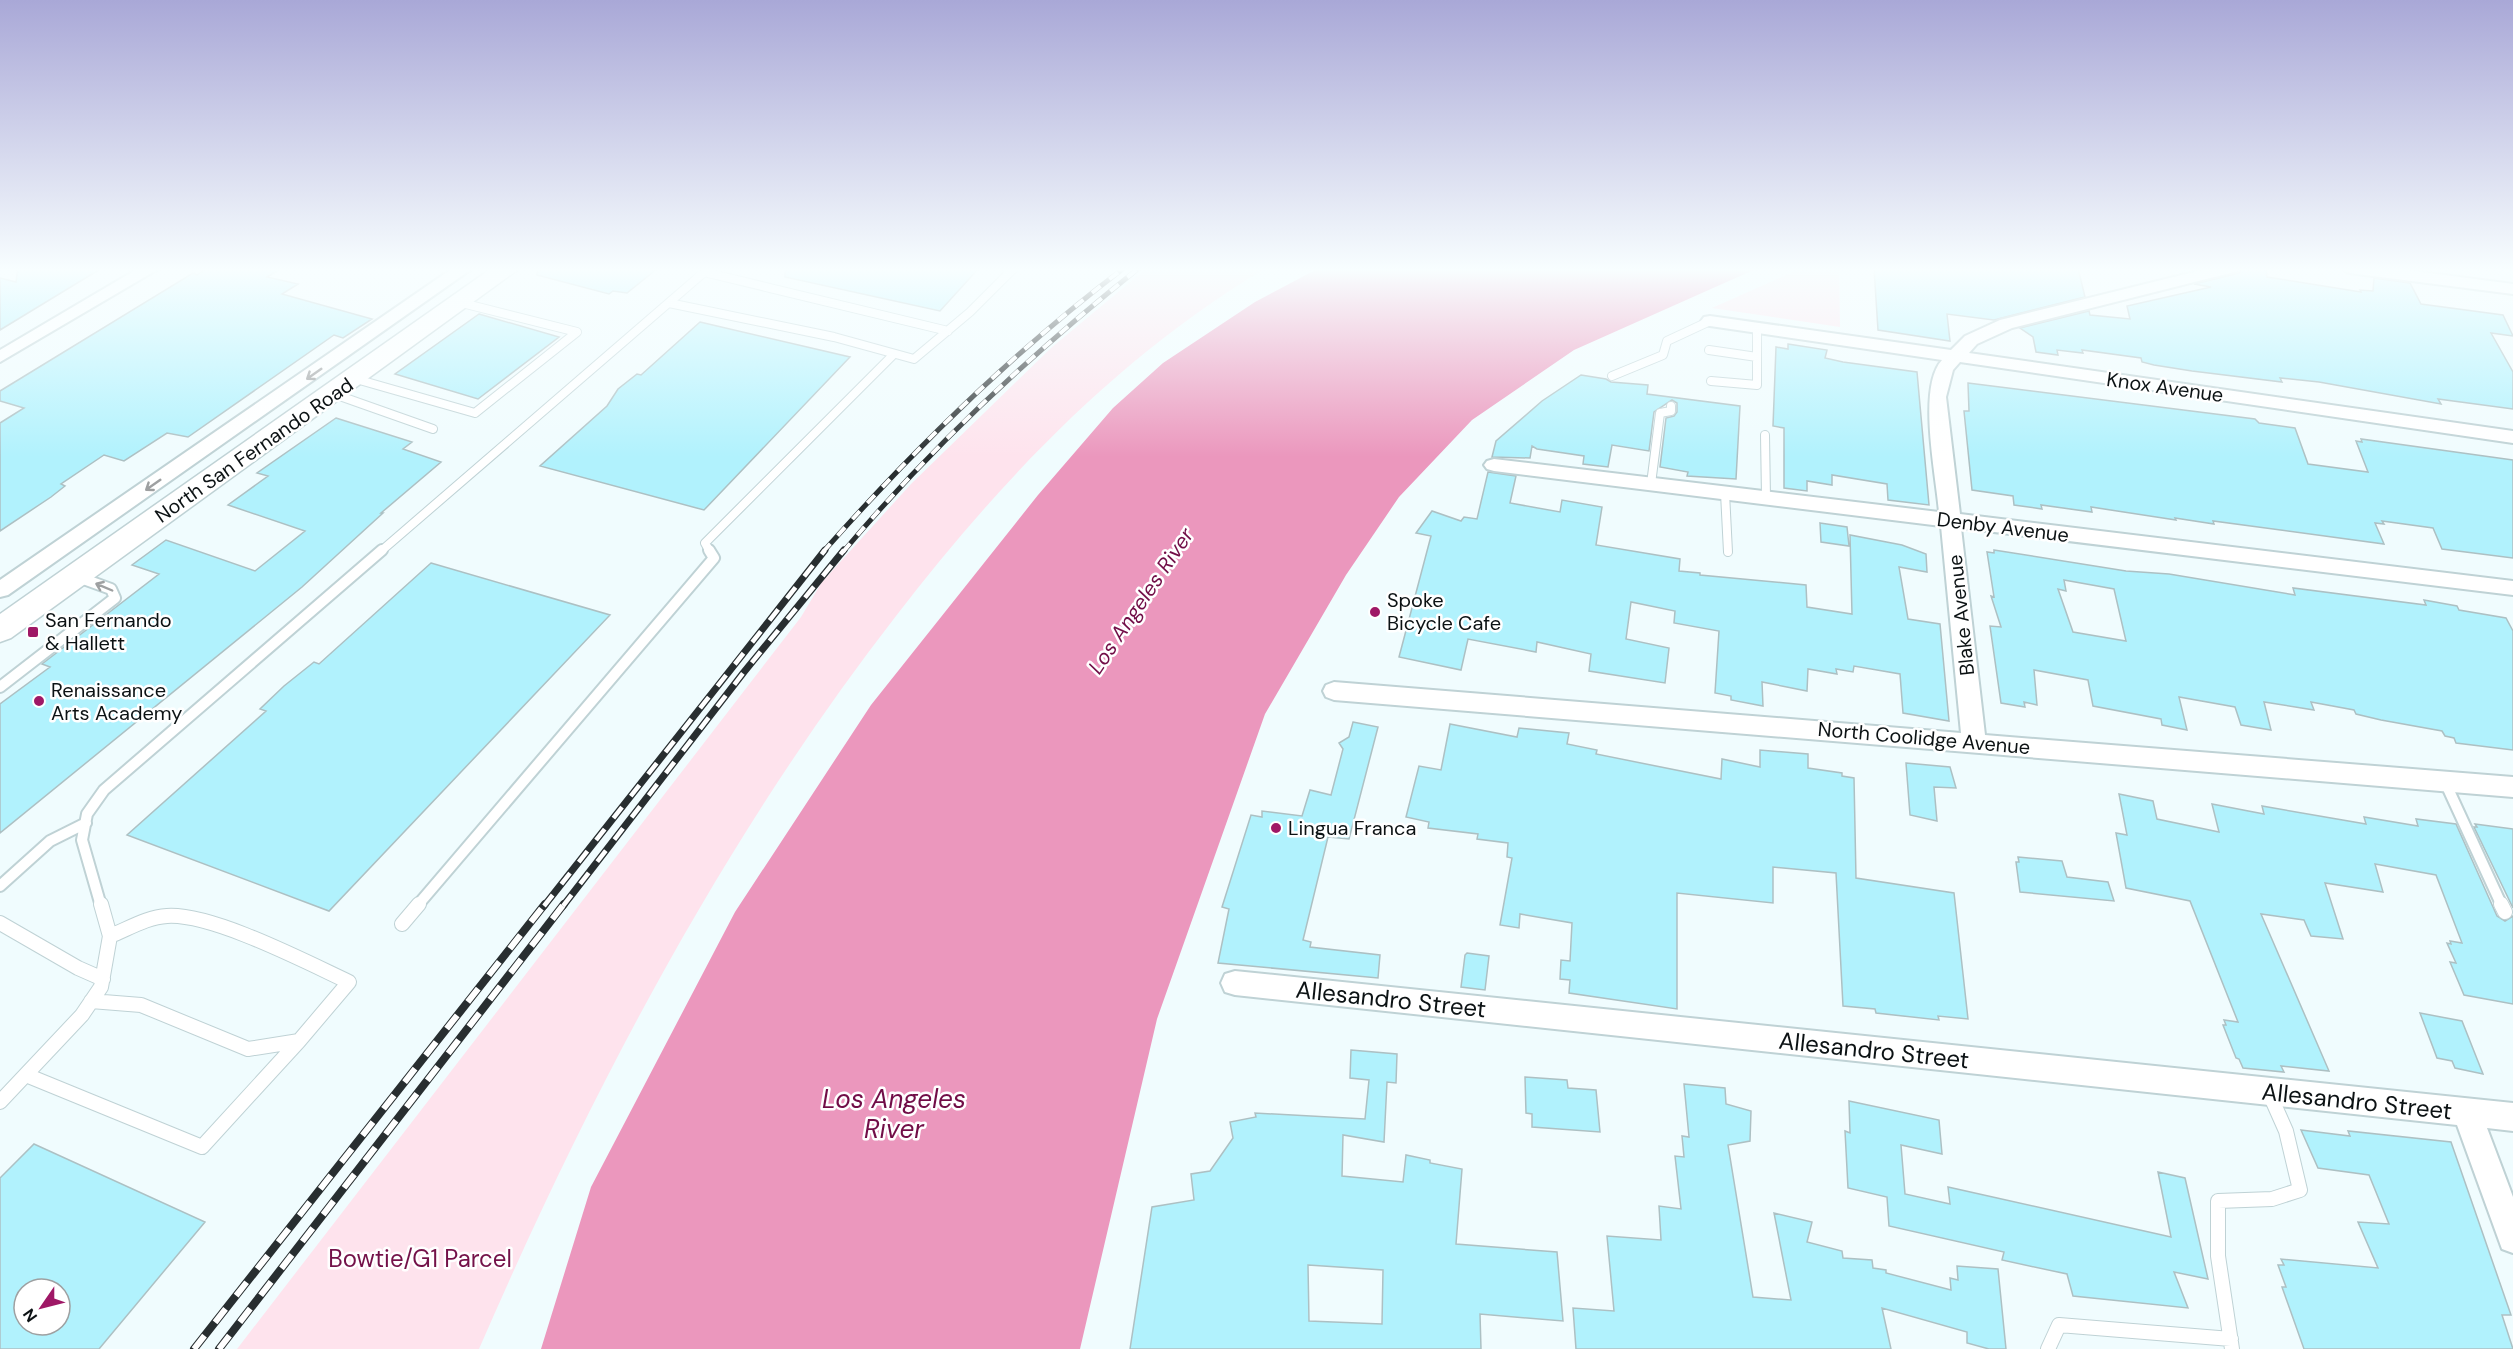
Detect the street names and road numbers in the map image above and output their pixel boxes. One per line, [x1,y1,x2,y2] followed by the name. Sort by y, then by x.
[2105,366,2225,408] street label: Knox Avenue
[150,372,358,528] street label: North San Fernando Road
[1936,506,2070,548] street label: Denby Avenue
[1942,553,1980,677] street label: Blake Avenue
[1817,716,2031,760] street label: North Coolidge Avenue
[1294,974,1488,1024] street label: Allesandro Street
[1777,1025,1971,1075] street label: Allesandro Street
[2260,1076,2454,1126] street label: Allesandro Street

